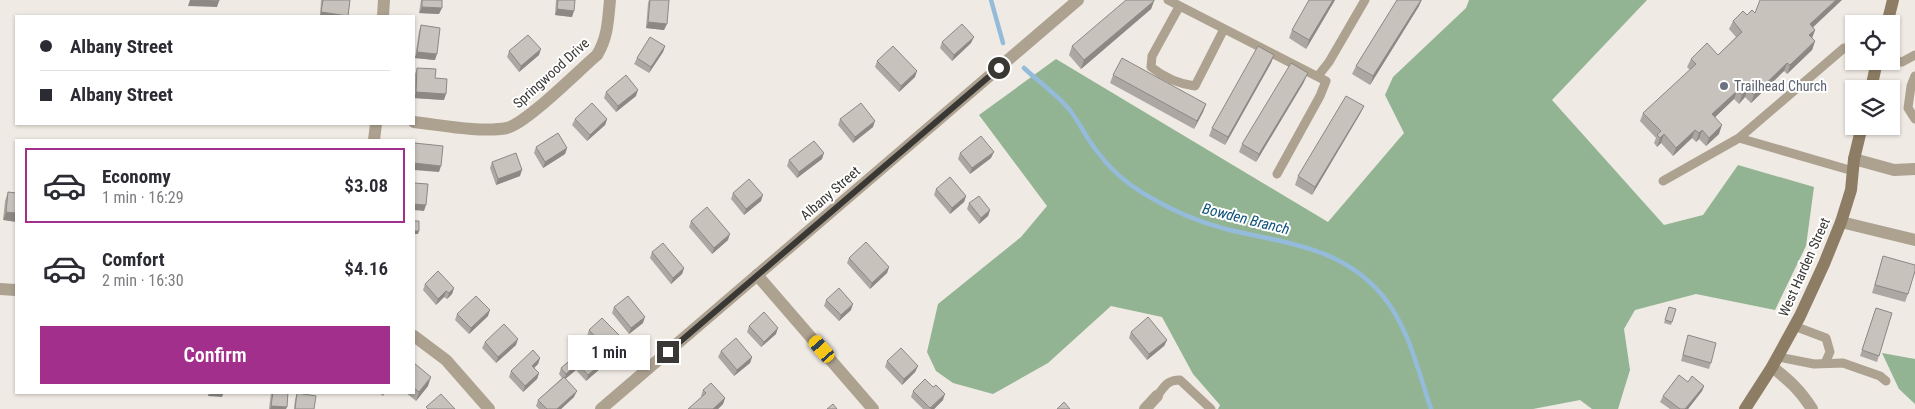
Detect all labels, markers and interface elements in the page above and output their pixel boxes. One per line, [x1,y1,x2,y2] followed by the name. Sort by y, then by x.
[1845,15,1900,135] map controls
[1845,15,1900,70] button: locate
[510,34,593,111] street label: Springwood Drive
[70,35,173,58] text: Albany Street
[988,57,1010,79] route start
[1734,78,1827,94] place label: Trailhead Church
[1718,80,1730,92] marker: Trailhead Church
[1845,80,1900,135] button: layers
[70,83,173,106] text: Albany Street
[42,163,87,208] icon: car
[797,163,863,223] street label: Albany Street
[102,165,171,188] text: Economy
[344,174,388,197] text: $3.08
[102,188,184,207] text: 1 min · 16:29
[1201,199,1291,239] water label: Bowden Branch
[1775,215,1833,319] street label: West Harden Street
[42,246,87,291] icon: car
[102,248,165,271] text: Comfort
[344,257,388,280] text: $4.16
[102,271,184,290] text: 2 min · 16:30
[40,326,390,384] button: Confirm
[806,333,837,365] car
[568,334,650,370] callout: 1 min
[657,341,679,363] route end
[591,343,627,362] text: 1 min

